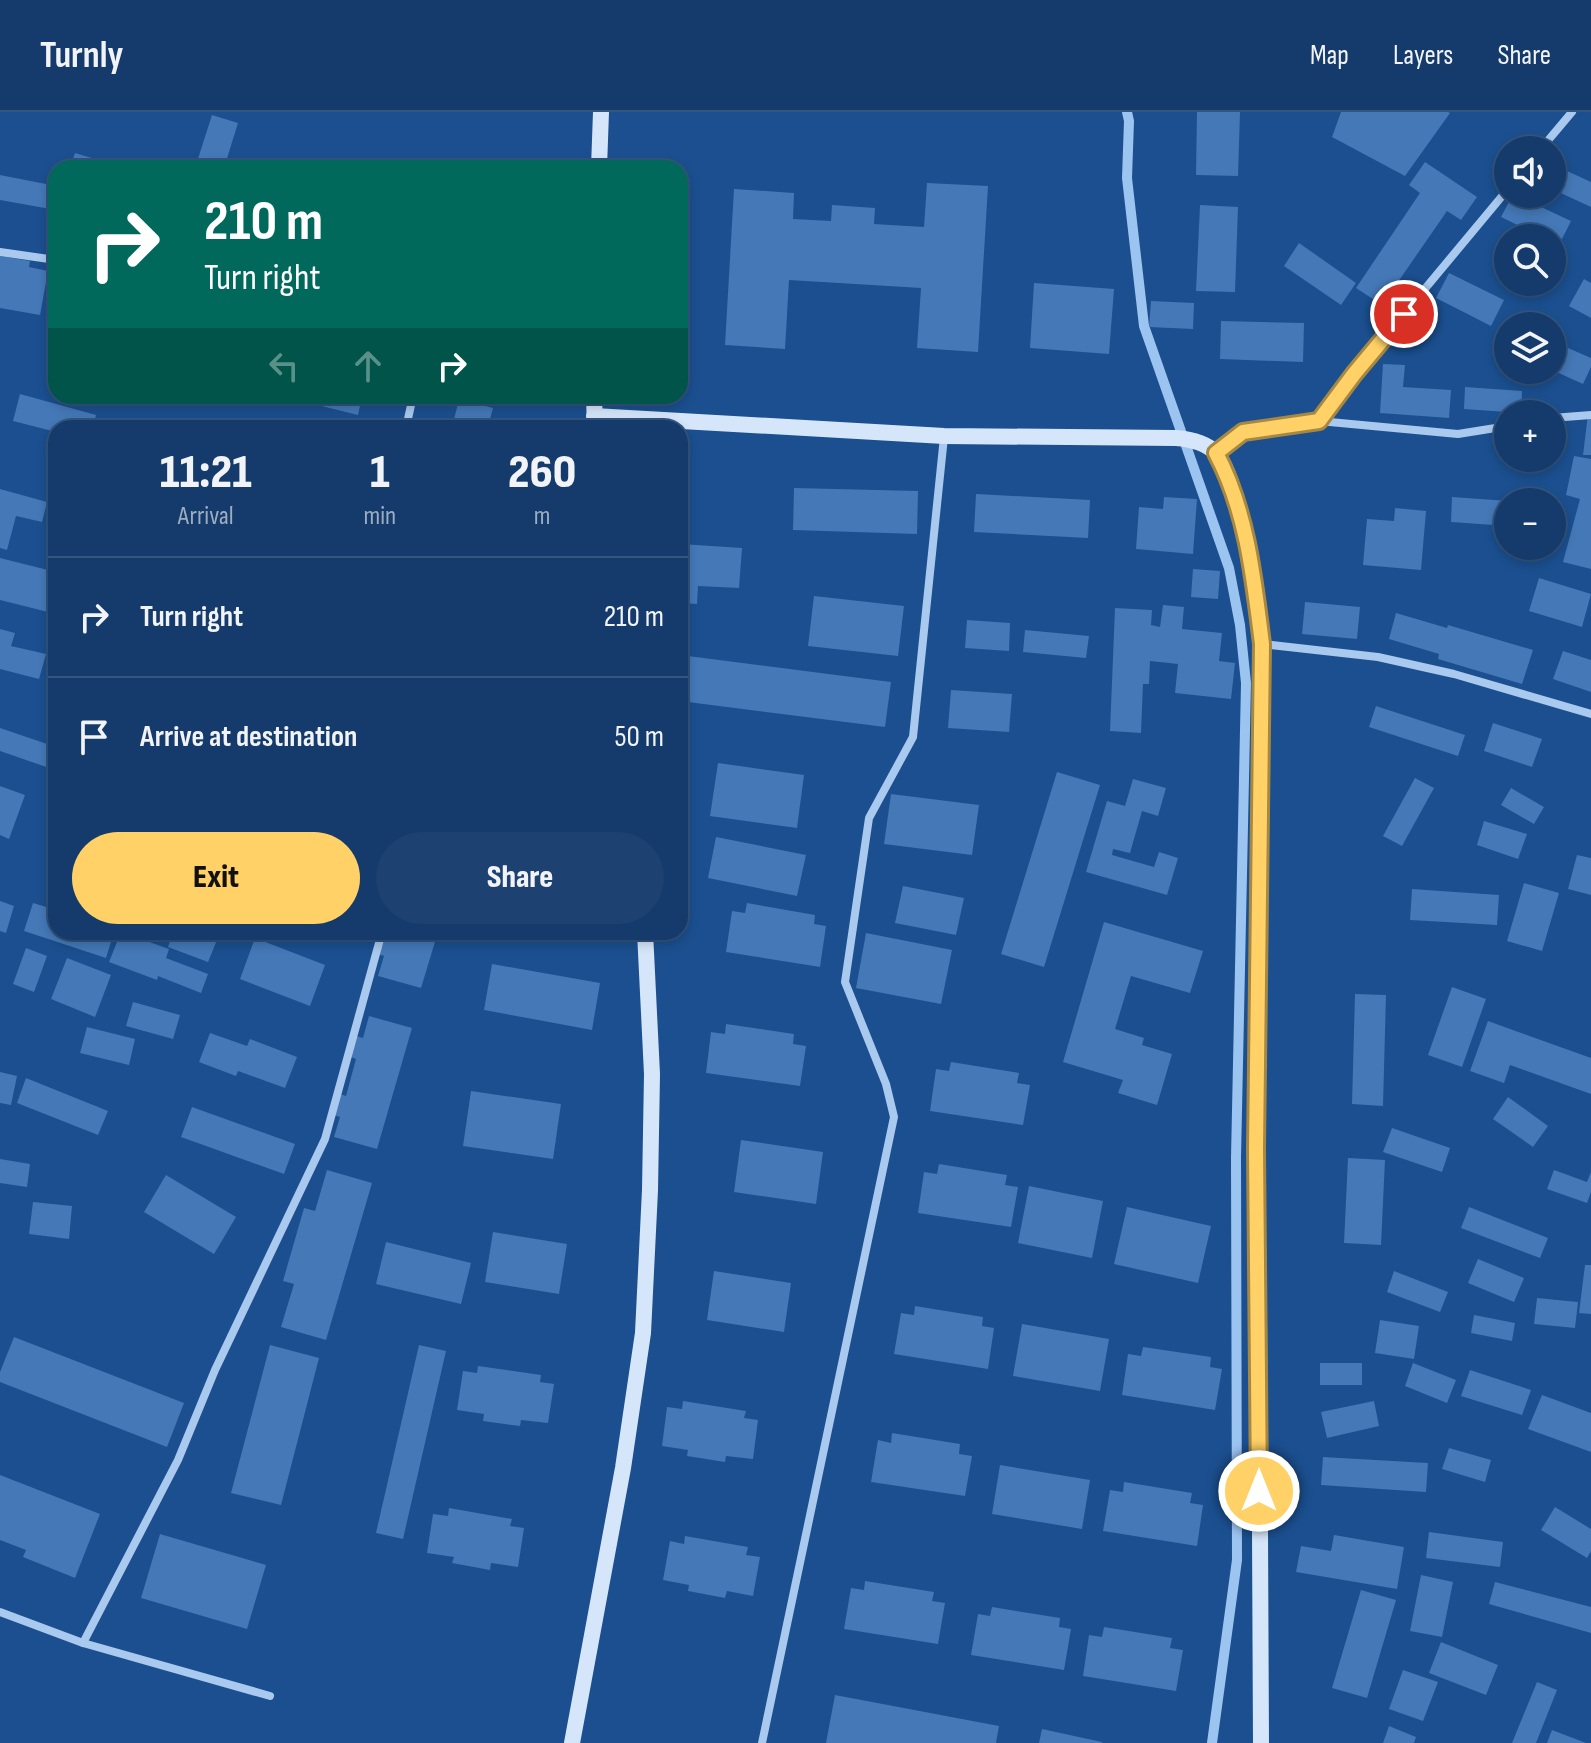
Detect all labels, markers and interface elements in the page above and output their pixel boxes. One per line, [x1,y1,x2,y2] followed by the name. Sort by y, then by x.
[40,33,123,78] text: Turnly
[1310,39,1349,72] text: Map
[1393,39,1453,72] text: Layers
[1497,39,1551,72] text: Share
[1494,136,1566,560] map controls
[1494,136,1566,208] button: sound
[204,189,323,256] text: 210 m
[72,192,176,296] icon: right
[1494,224,1566,296] button: search
[204,257,321,300] text: Turn right
[1370,280,1438,348] pin
[1382,292,1426,336] icon: arrive
[1494,312,1566,384] button: layers
[262,344,306,388] icon: left
[346,344,390,388] icon: ahead
[430,344,474,388] icon: right
[1494,400,1566,472] button: +
[160,444,252,501] text: 11:21
[370,444,390,501] text: 1
[508,444,576,501] text: 260
[1494,488,1566,560] button: −
[178,501,234,532] text: Arrival
[364,501,396,532] text: min
[534,501,550,532] text: m
[72,595,116,639] icon: right
[140,599,243,635] text: Turn right
[604,599,664,635] text: 210 m
[72,715,116,759] icon: arrive
[140,719,357,755] text: Arrive at destination
[615,719,664,755] text: 50 m
[72,832,360,924] button: Exit
[376,832,664,924] button: Share
[1217,1449,1301,1533] position arrow

